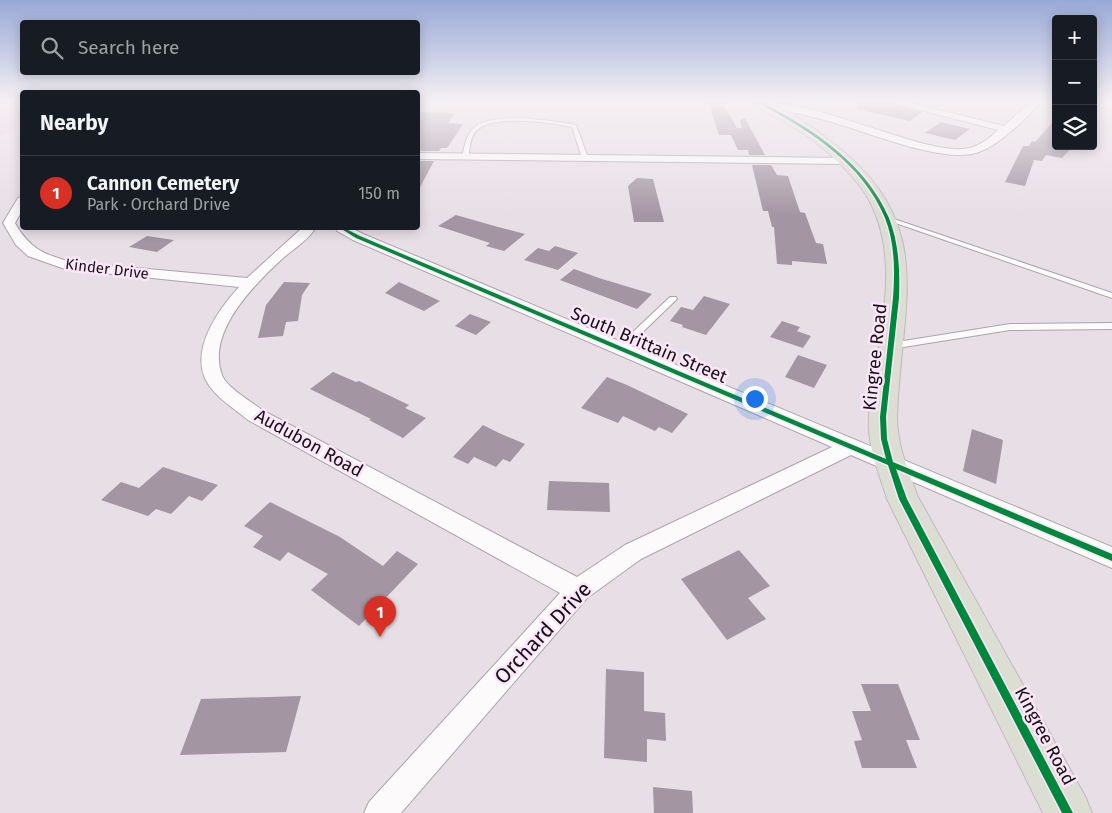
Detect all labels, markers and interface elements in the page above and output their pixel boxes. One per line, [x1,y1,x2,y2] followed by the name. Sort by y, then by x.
[1052,15,1097,150] map controls
[1052,15,1097,60] button: +
[20,20,420,75] search box
[38,34,66,62] icon: search
[78,36,179,59] text: Search here
[1052,60,1097,105] button: −
[1052,105,1097,150] button: layers
[40,110,108,136] text: Nearby
[87,172,239,195] text: Cannon Cemetery
[52,184,60,203] text: 1
[358,184,400,203] text: 150 m
[87,195,230,214] text: Park · Orchard Drive
[64,255,150,283] street label: Kinder Drive
[568,302,731,388] street label: South Brittain Street
[858,302,892,412] street label: Kingree Road
[742,386,768,412] your location
[251,404,367,482] street label: Audubon Road
[489,576,597,690] street label: Orchard Drive
[364,596,396,637] pin: 1
[1010,683,1080,789] street label: Kingree Road

